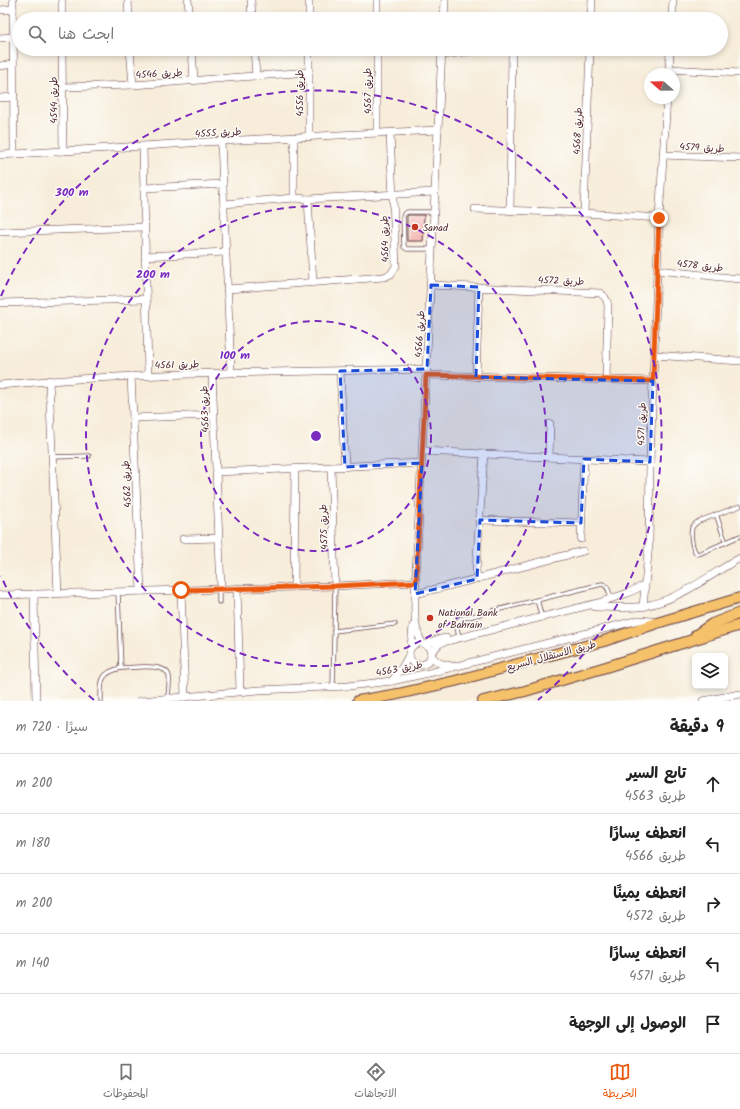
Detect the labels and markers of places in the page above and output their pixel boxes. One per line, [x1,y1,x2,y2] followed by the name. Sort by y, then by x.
[423,220,449,236] place label: Sanad
[410,222,420,232] marker: Sanad
[309,429,323,443] centre of rings
[438,605,498,633] place label: National Bank of Bahrain
[425,613,435,623] marker: National Bank of Bahrain

